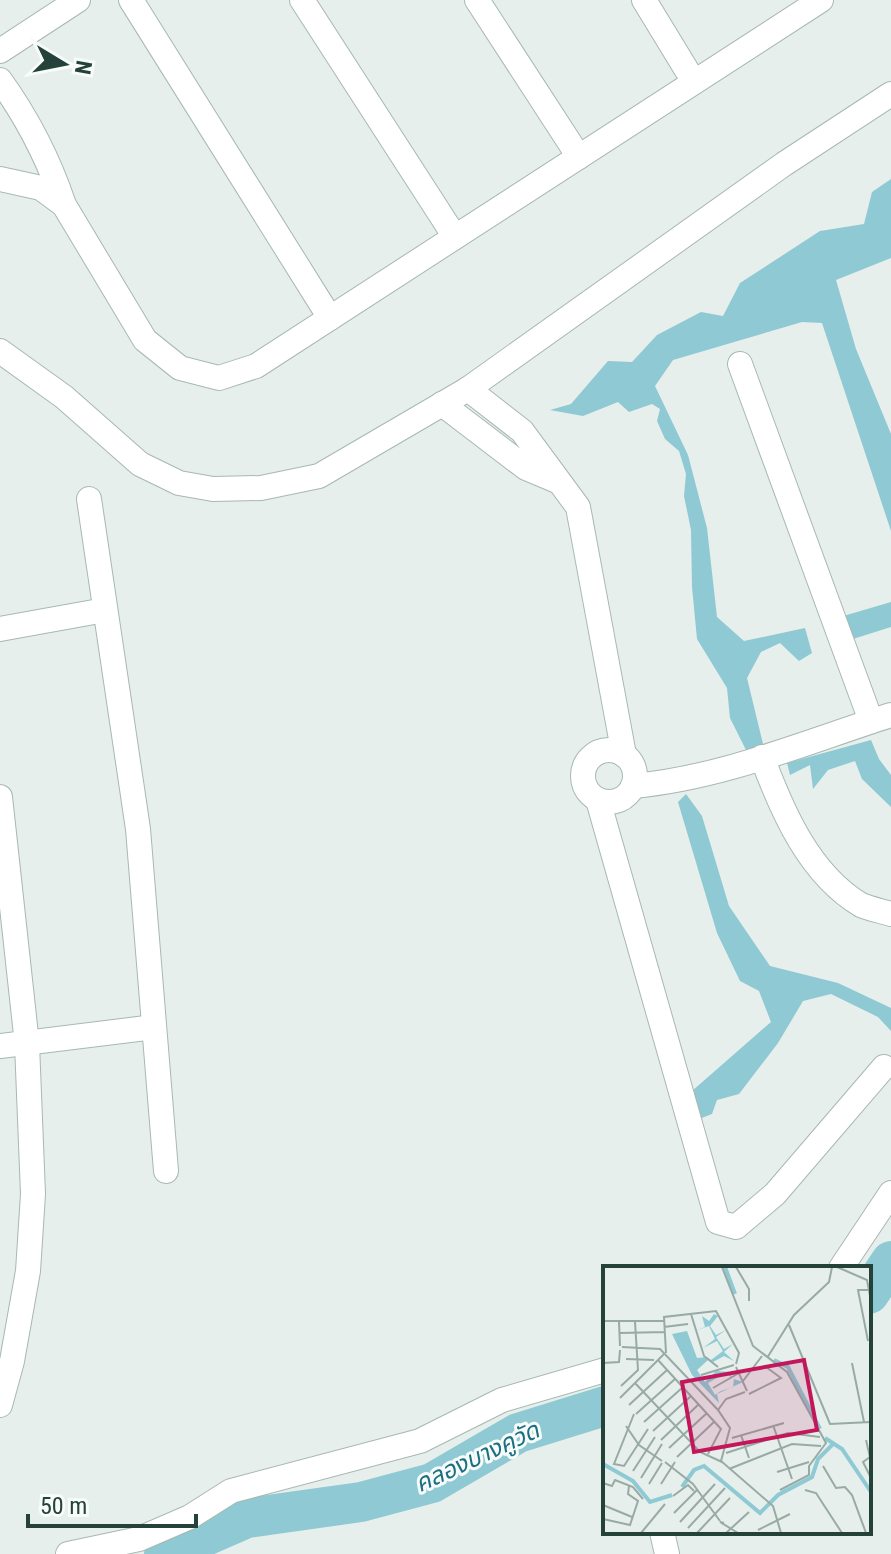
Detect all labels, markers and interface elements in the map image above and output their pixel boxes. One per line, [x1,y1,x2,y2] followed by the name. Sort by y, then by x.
[24,24,104,104] north arrow
[70,59,97,76] text: N
[603,1266,871,1534] inset map
[411,1416,545,1499] water label: คลองบางคูวัด
[28,1478,196,1528] scale bar
[40,1492,87,1520] text: 50 m

